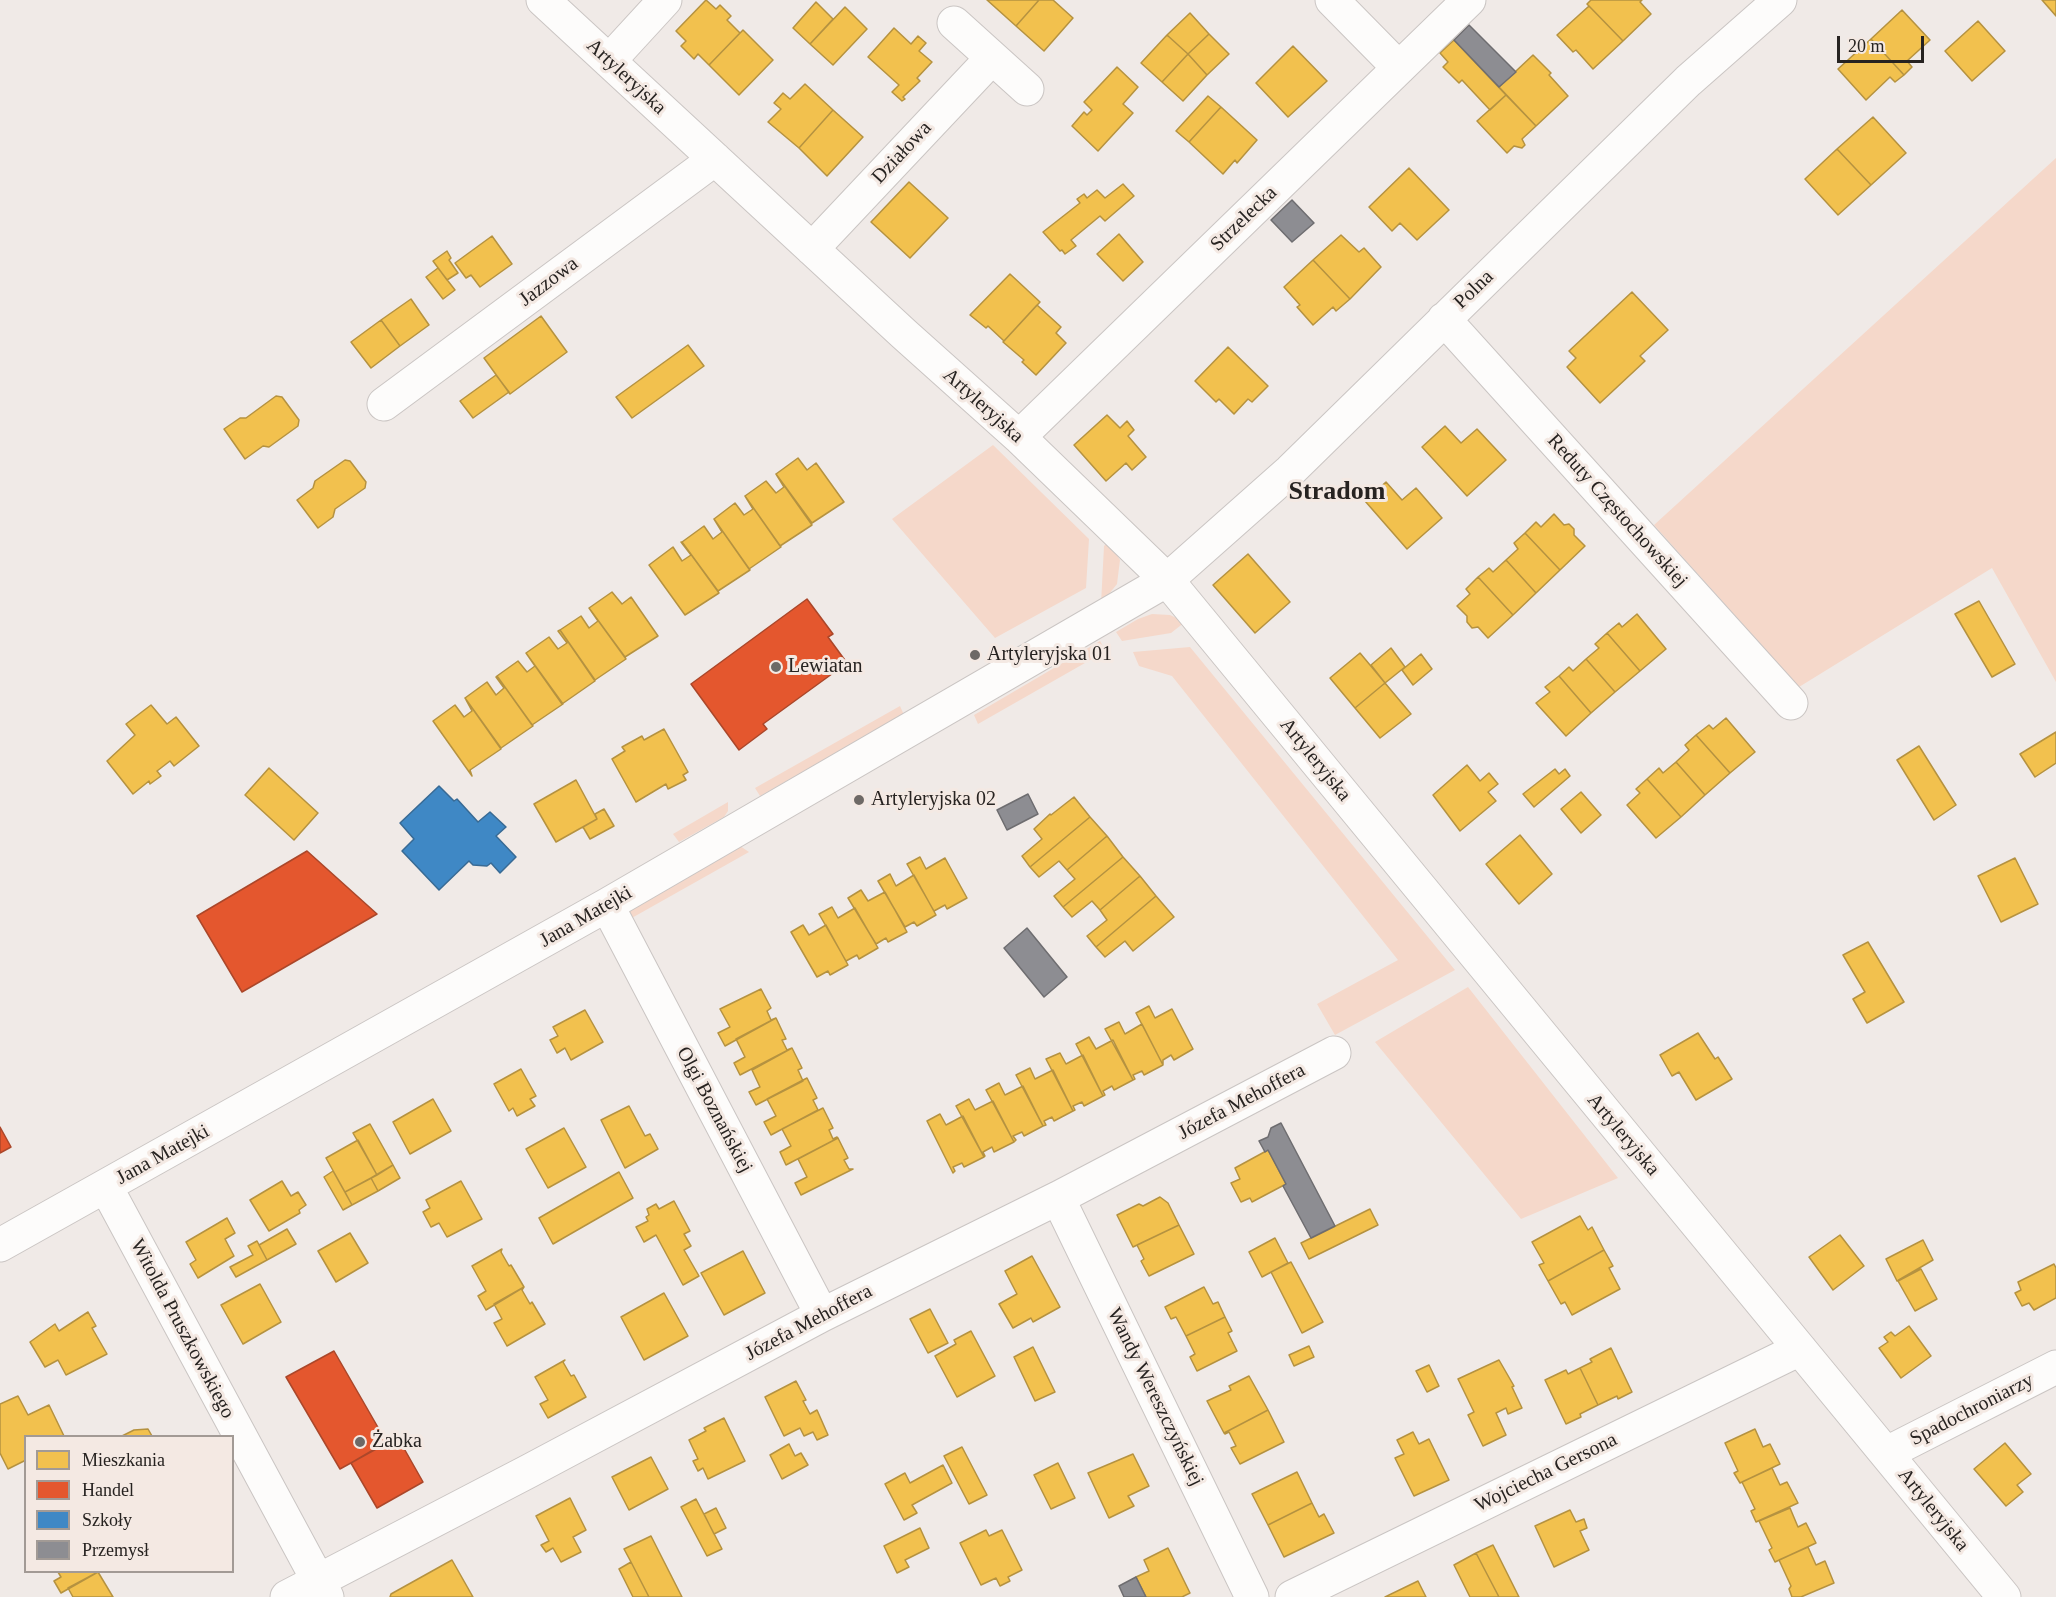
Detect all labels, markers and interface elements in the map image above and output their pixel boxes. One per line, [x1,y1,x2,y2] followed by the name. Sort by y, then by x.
[1840,24,1927,62] scale bar
[581,34,671,120] street label: Artyleryjska
[1848,36,1885,56] text: 20 m
[867,117,937,189] street label: Działowa
[1206,181,1282,257] street label: Strzelecka
[515,252,583,312] street label: Jazzowa
[1449,266,1499,314] street label: Polna
[938,364,1028,448] street label: Artyleryjska
[1542,429,1692,593] street label: Reduty Częstochowskiej
[1289,476,1385,508] district label: Stradom
[987,643,1112,667] place label: Artyleryjska 01
[968,648,982,662] marker: Artyleryjska 01
[788,655,862,679] place label: Lewiatan
[769,660,783,674] marker: Lewiatan
[1274,714,1356,806] street label: Artyleryjska
[871,788,996,812] place label: Artyleryjska 02
[852,793,866,807] marker: Artyleryjska 02
[536,881,636,953] street label: Jana Matejki
[671,1043,757,1177] street label: Olgi Boznańskiej
[1175,1059,1309,1145] street label: Józefa Mehoffera
[1582,1089,1664,1181] street label: Artyleryjska
[112,1120,214,1190] street label: Jana Matejki
[125,1235,239,1423] street label: Witolda Pruszkowskiego
[742,1280,876,1366] street label: Józefa Mehoffera
[1101,1304,1209,1490] street label: Wandy Wereszczyńskiej
[1906,1369,2038,1451] street label: Spadochroniarzy
[1471,1428,1621,1518] street label: Wojciecha Gersona
[372,1430,422,1454] place label: Żabka
[24,1435,234,1573] legend
[353,1435,367,1449] marker: Żabka
[82,1450,165,1470] text: Mieszkania
[1892,1464,1974,1556] street label: Artyleryjska
[82,1480,134,1500] text: Handel
[82,1510,132,1530] text: Szkoły
[82,1540,149,1560] text: Przemysł

